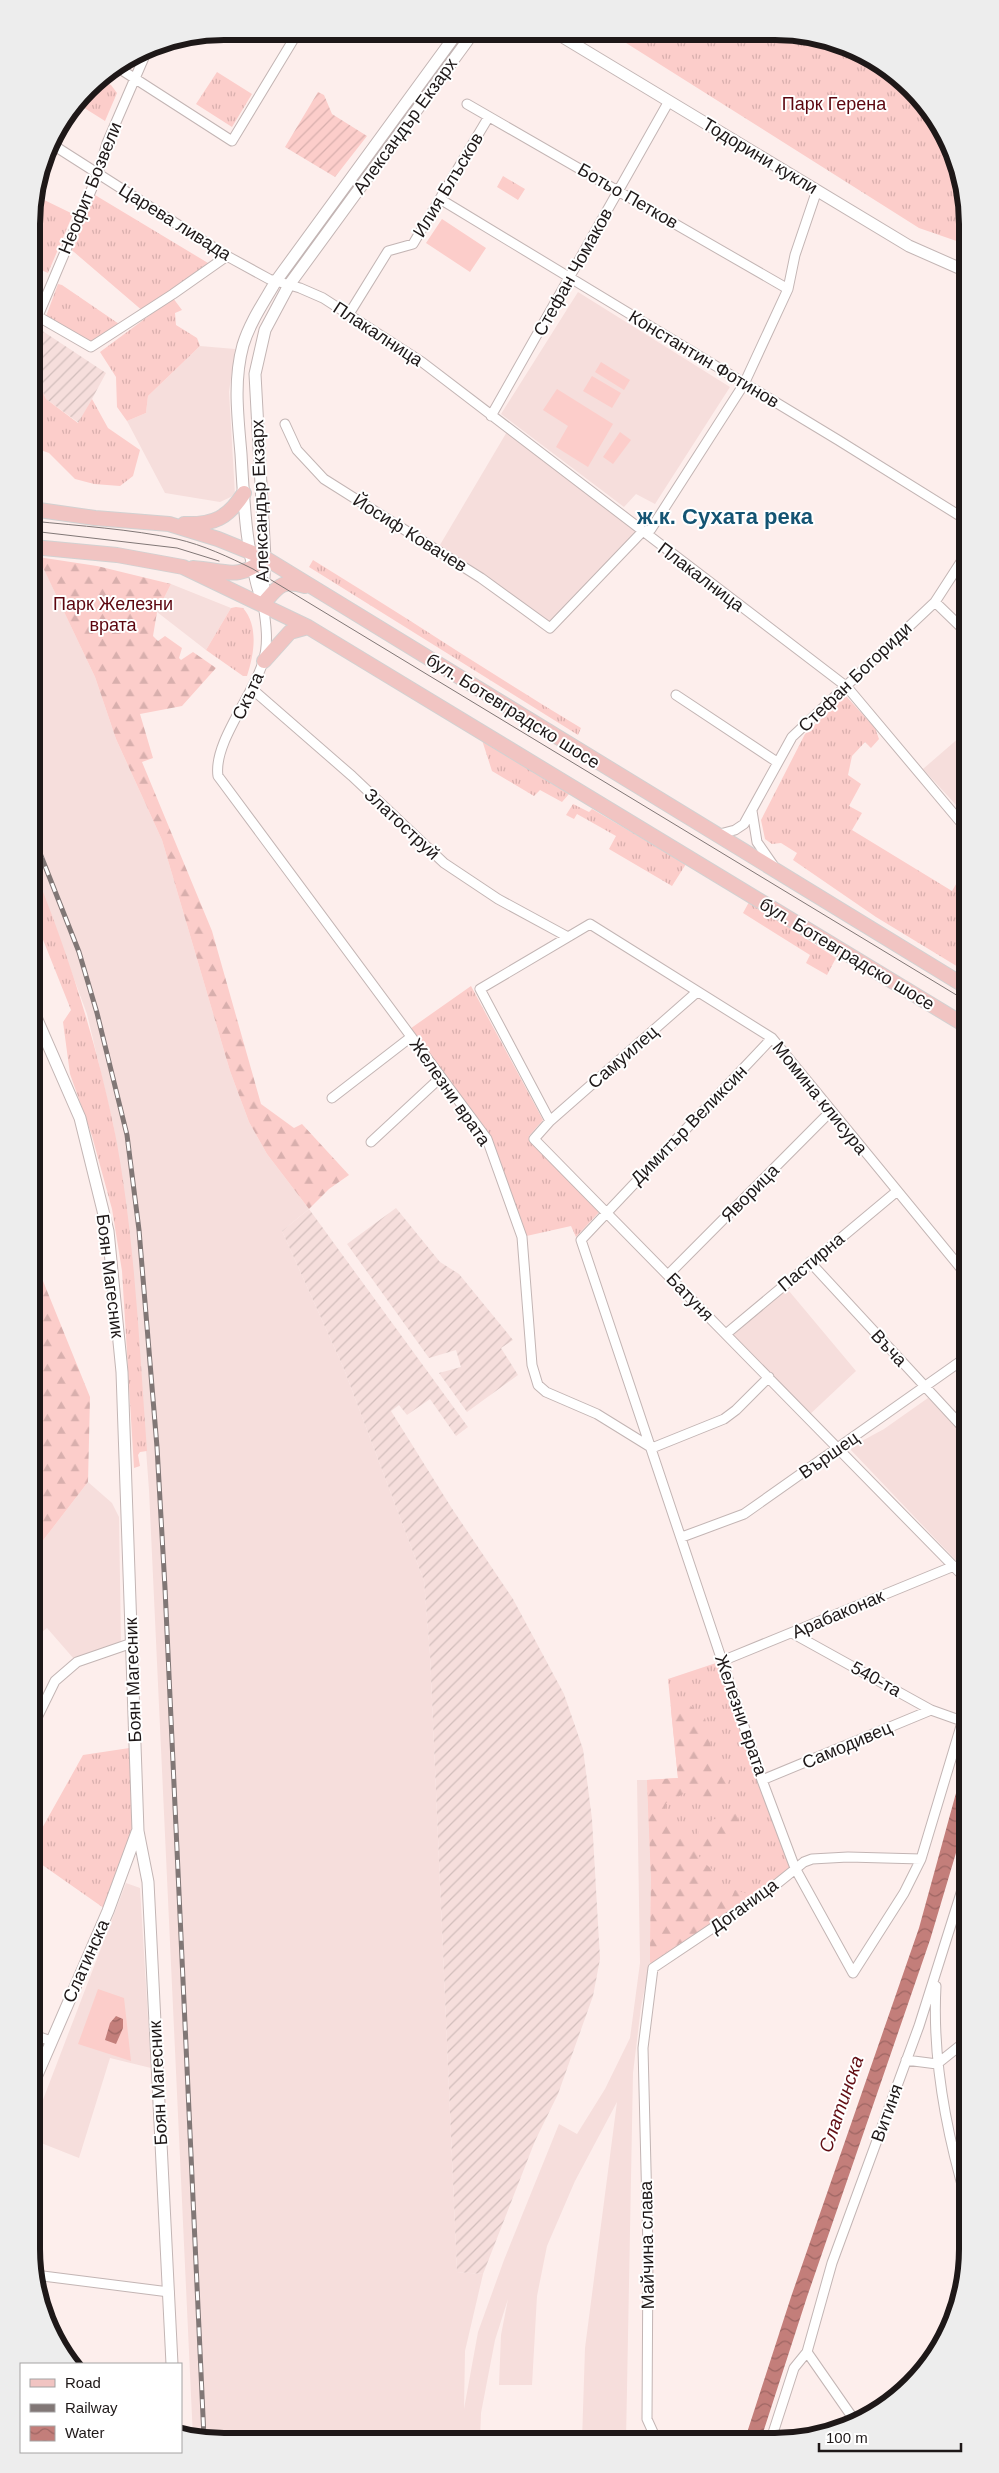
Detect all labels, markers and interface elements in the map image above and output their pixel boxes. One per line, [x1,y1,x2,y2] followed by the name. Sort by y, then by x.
[349,54,461,198] street label: Александър Екзарх
[782,94,887,114] park label: Парк Герена
[699,114,821,198] street label: Тодорини кукли
[54,119,126,257] street label: Неофит Бозвели
[409,129,487,241] street label: Илия Блъсков
[574,159,682,233] street label: Ботьо Петков
[115,179,236,265] street label: Царева ливада
[530,205,616,339] street label: Стефан Чомаков
[330,298,427,371] street label: Плакалница
[625,306,783,412] street label: Константин Фотинов
[247,419,273,583] street label: Александър Екзарх
[349,489,471,576] street label: Йосиф Ковачев
[636,504,814,529] district label: ж.к. Сухата река
[654,538,749,616] street label: Плакалница
[53,594,173,635] park label: Парк Железни врата
[794,618,916,736] street label: Стефан Богориди
[423,649,603,773] street label: бул. Ботевградско шосе
[228,668,268,723] street label: Скъта
[360,784,444,864] street label: Златоструй
[756,894,938,1014] street label: бул. Ботевградско шосе
[584,1021,662,1093] street label: Самуилец
[406,1034,495,1150] street label: Железни врата
[768,1038,872,1159] street label: Момина клисура
[627,1061,751,1189] street label: Димитър Великсин
[717,1160,783,1226] street label: Яворица
[92,1213,128,1339] street label: Боян Магесник
[774,1228,849,1295] street label: Пастирна
[662,1269,718,1325] street label: Батуня
[867,1326,912,1371] street label: Въча
[795,1427,863,1483] street label: Вършец
[789,1586,887,1642] street label: Арабаконак
[121,1617,145,1743] street label: Боян Магесник
[711,1652,771,1779] street label: Железни врата
[847,1657,905,1701] street label: 540-та
[799,1717,895,1773] street label: Самодивец
[706,1874,783,1937] street label: Доганица
[59,1916,114,2006] street label: Слатинска
[145,2020,171,2146] street label: Боян Магесник
[815,2053,867,2155] water label: Слатинска
[867,2081,907,2145] street label: Витиня
[636,2180,658,2309] street label: Майчина слава
[20,2363,182,2453] legend
[65,2374,101,2391] text: Road
[65,2399,118,2416] text: Railway
[819,2420,962,2452] scale bar
[65,2424,104,2441] text: Water
[826,2429,868,2446] text: 100 m

